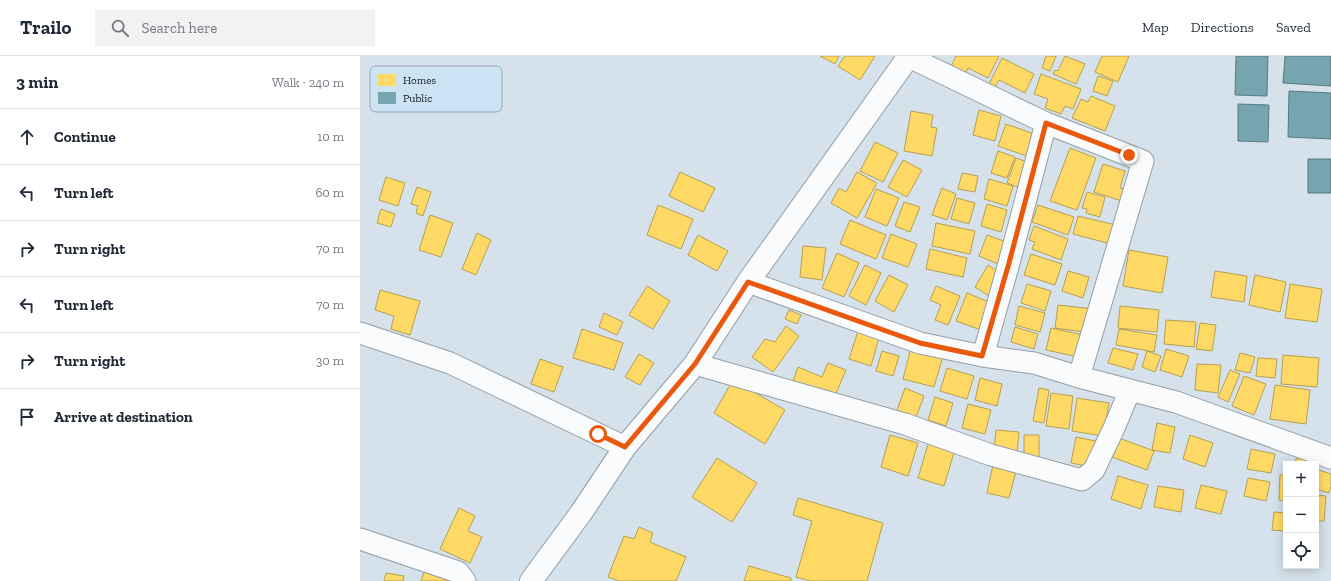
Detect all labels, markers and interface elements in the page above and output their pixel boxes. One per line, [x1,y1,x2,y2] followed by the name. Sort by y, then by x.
[95,10,375,46] search box
[20,16,71,39] text: Trailo
[109,17,131,39] icon: search
[141,19,217,37] text: Search here
[1142,19,1169,36] text: Map
[1191,19,1254,36] text: Directions
[1276,19,1311,36] text: Saved
[370,66,502,112] legend
[16,72,58,92] text: 3 min
[403,74,436,87] text: Homes
[272,75,344,90] text: Walk · 240 m
[403,92,432,105] text: Public
[16,126,38,148] icon: ahead
[54,128,116,146] text: Continue
[317,129,344,144] text: 10 m
[1120,146,1138,164] route end
[16,182,38,204] icon: left
[54,184,114,202] text: Turn left
[315,185,344,200] text: 60 m
[16,238,38,260] icon: right
[54,240,125,258] text: Turn right
[316,241,344,256] text: 70 m
[16,294,38,316] icon: left
[54,296,114,314] text: Turn left
[316,297,344,312] text: 70 m
[16,350,38,372] icon: right
[54,352,125,370] text: Turn right
[316,353,344,368] text: 30 m
[16,406,38,428] icon: arrive
[54,408,193,426] text: Arrive at destination
[589,425,607,443] route start
[1283,461,1319,569] map controls
[1283,461,1319,497] button: +
[1283,497,1319,533] button: −
[1283,533,1319,569] button: locate

